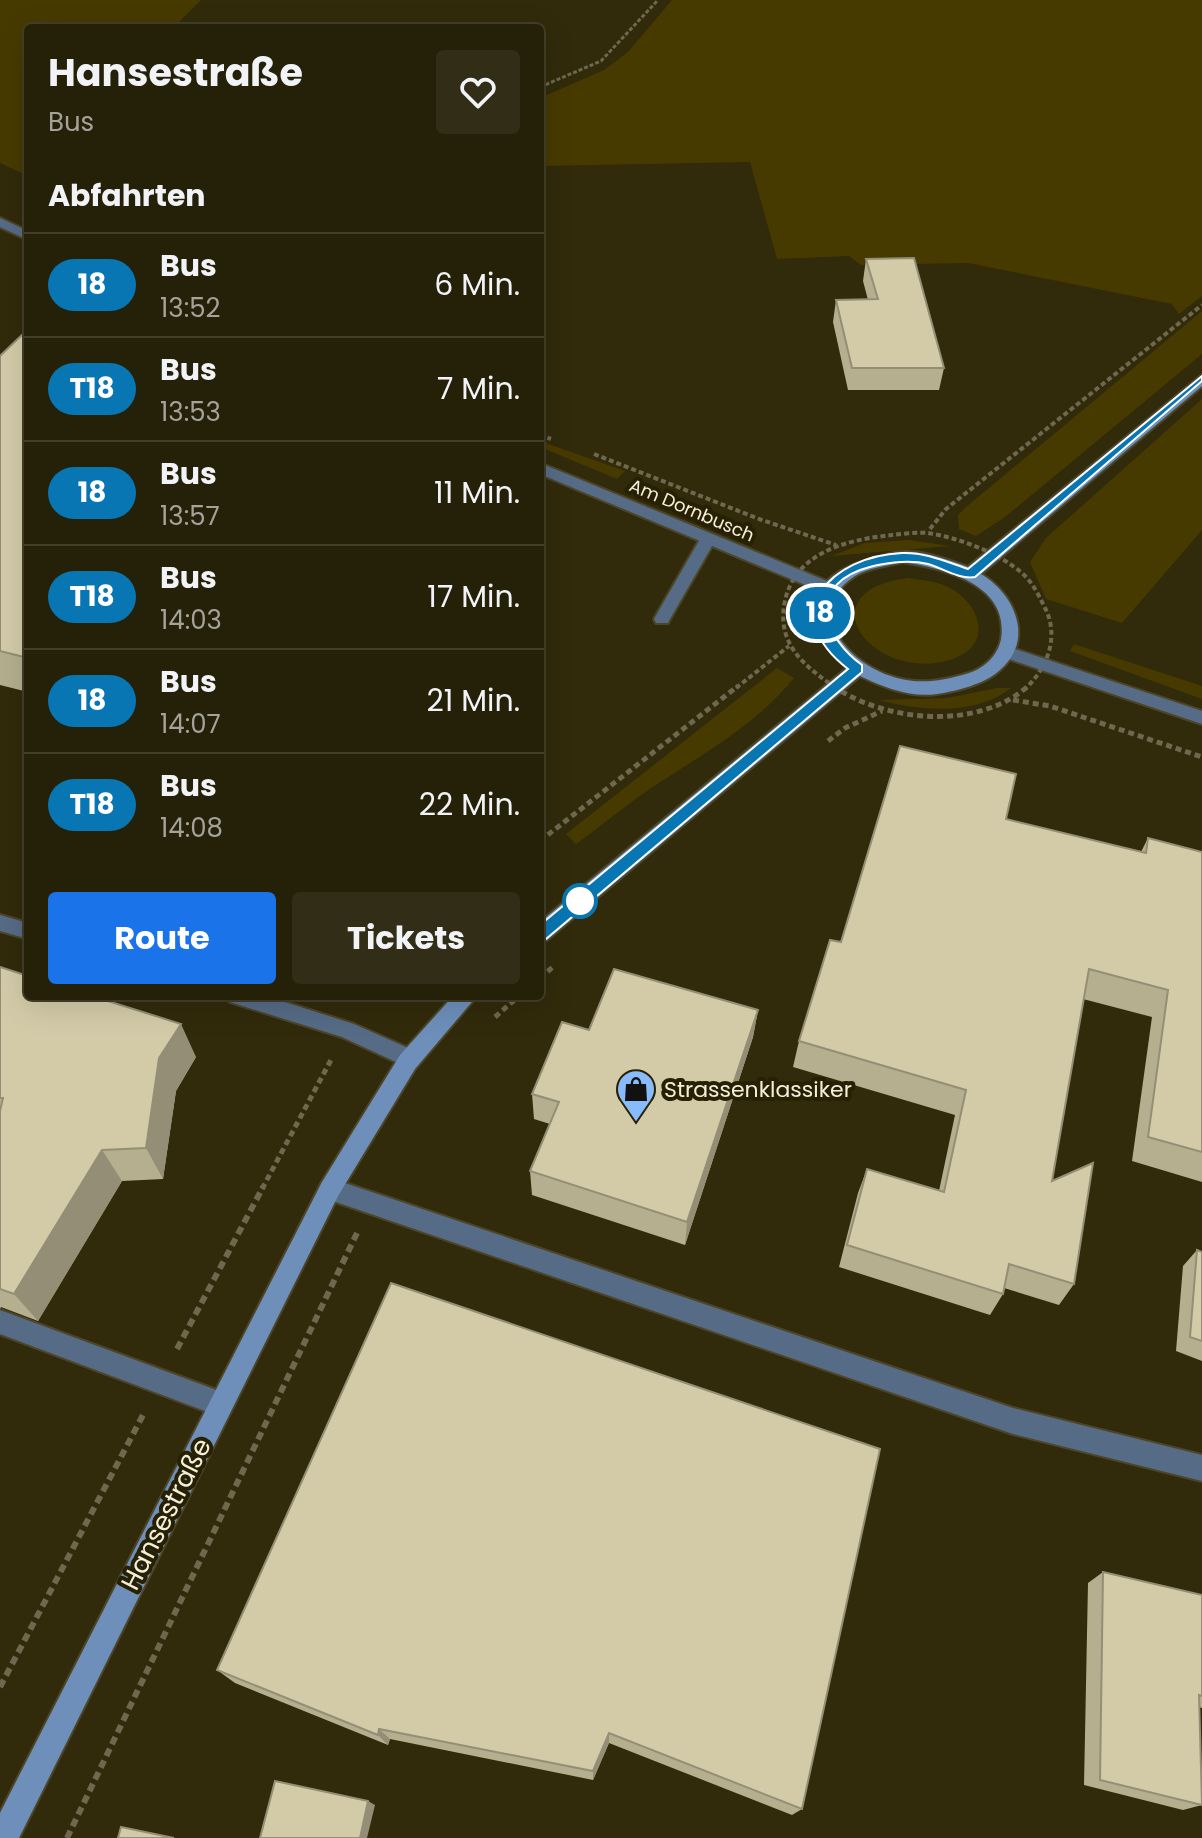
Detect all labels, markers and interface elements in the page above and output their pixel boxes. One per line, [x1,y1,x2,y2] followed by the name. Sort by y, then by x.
[48,46,303,99] text: Hansestraße
[436,50,520,134] button: heart
[48,104,94,140] text: Bus
[48,174,206,217] text: Abfahrten
[160,244,217,287] text: Bus
[434,263,520,306] text: 6 Min.
[78,265,106,304] text: 18
[160,290,220,326] text: 13:52
[160,348,217,391] text: Bus
[437,367,520,410] text: 7 Min.
[69,369,115,408] text: T18
[160,394,221,430] text: 13:53
[160,452,217,495] text: Bus
[434,471,520,514] text: 11 Min.
[626,472,758,548] street label: Am Dornbusch
[78,473,106,512] text: 18
[160,498,220,534] text: 13:57
[160,556,217,599] text: Bus
[427,575,520,618] text: 17 Min.
[69,577,115,616] text: T18
[784,587,856,639] line badge: 18
[806,593,834,632] text: 18
[160,602,222,638] text: 14:03
[160,660,217,703] text: Bus
[426,679,520,722] text: 21 Min.
[78,681,106,720] text: 18
[160,706,221,742] text: 14:07
[160,764,217,807] text: Bus
[419,783,520,826] text: 22 Min.
[69,785,115,824] text: T18
[160,810,223,846] text: 14:08
[563,884,597,918] unlabelled marker
[48,892,276,984] button: Route
[292,892,520,984] button: Tickets
[615,1068,657,1123] shop icon: Strassenklassiker
[664,1074,852,1105] place label: Strassenklassiker
[112,1432,220,1596] street label: Hansestraße

